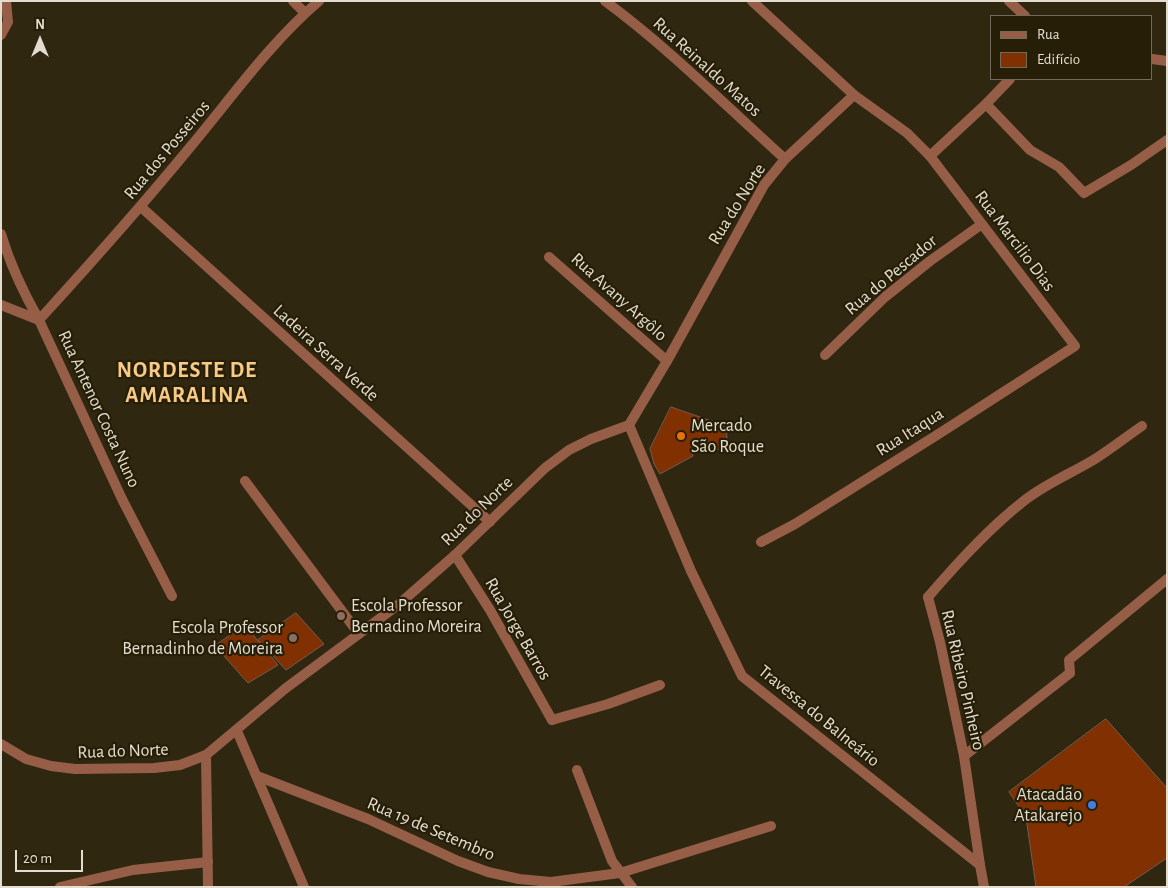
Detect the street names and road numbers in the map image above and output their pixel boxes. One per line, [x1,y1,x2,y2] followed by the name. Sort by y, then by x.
[648,13,766,121] street label: Rua Reinaldo Matos
[119,96,215,204] street label: Rua dos Posseiros
[704,160,770,248] street label: Rua do Norte
[970,186,1060,296] street label: Rua Marcilio Dias
[841,230,941,320] street label: Rua do Pescador
[566,248,672,346] street label: Rua Avany Argôlo
[269,300,383,406] street label: Ladeira Serra Verde
[53,327,145,491] street label: Rua Antenor Costa Nuno
[872,403,948,461] street label: Rua Itaqua
[437,471,517,551] street label: Rua do Norte
[480,574,556,684] street label: Rua Jorge Barros
[936,608,990,752] street label: Rua Ribeiro Pinheiro
[754,660,884,772] street label: Travessa do Balneário
[77,739,169,763] street label: Rua do Norte
[364,792,498,866] street label: Rua 19 de Setembro

